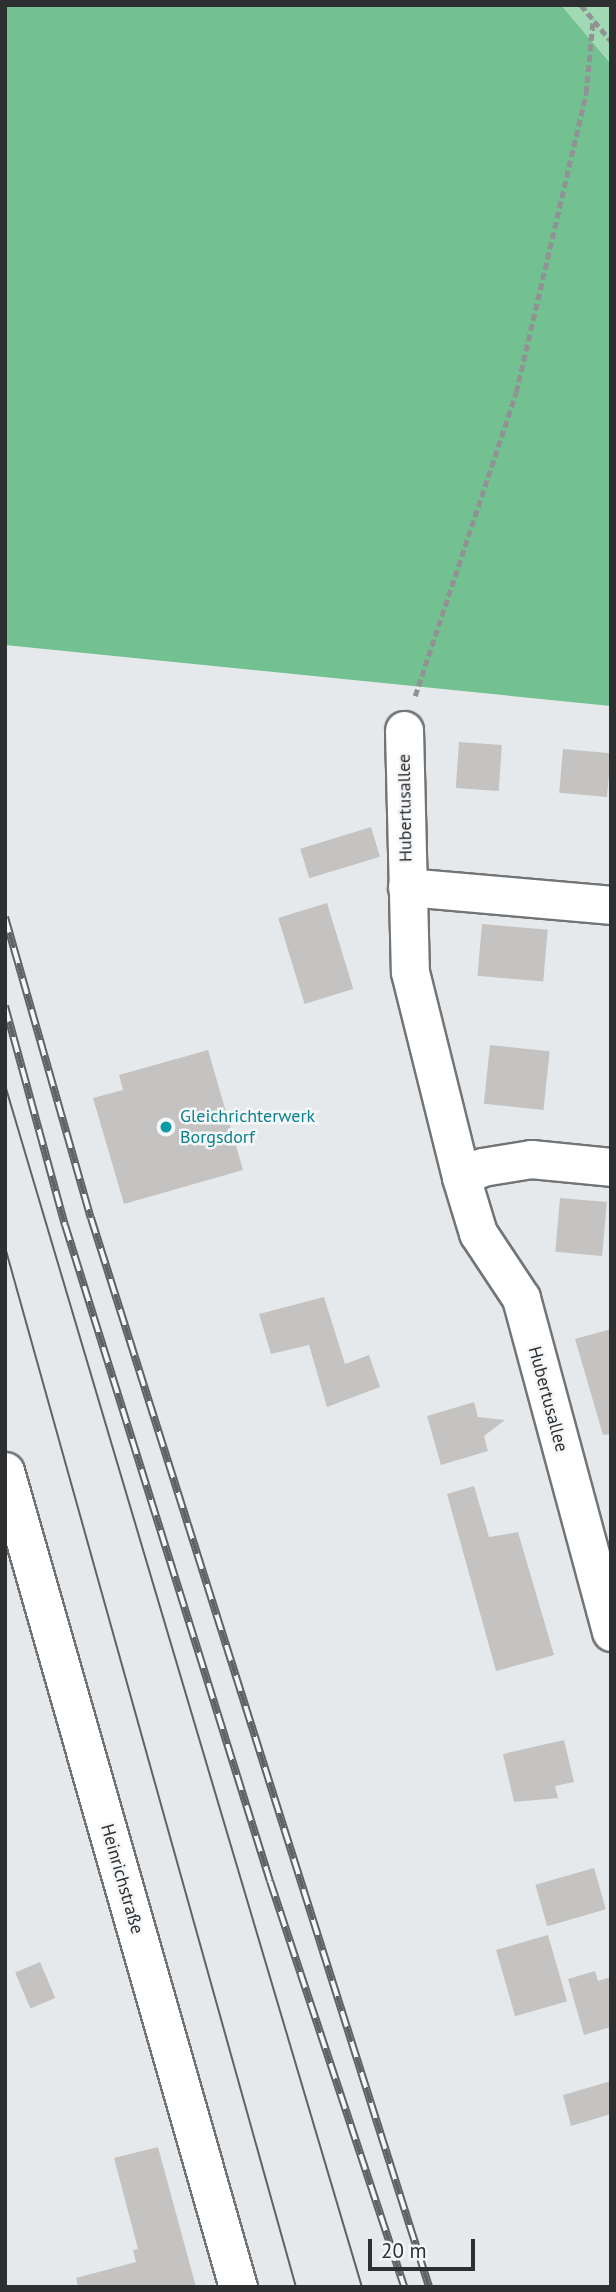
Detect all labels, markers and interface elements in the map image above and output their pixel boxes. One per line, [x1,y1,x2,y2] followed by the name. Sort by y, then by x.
[393,754,417,862] street label: Hubertusallee
[180,1106,315,1148] place label: Gleichrichterwerk Borgsdorf
[158,1119,174,1135] marker: Gleichrichterwerk Borgsdorf
[524,1344,572,1454] street label: Hubertusallee
[96,1822,148,1936] street label: Heinrichstraße
[371,2226,478,2270] scale bar
[381,2237,427,2264] text: 20 m

